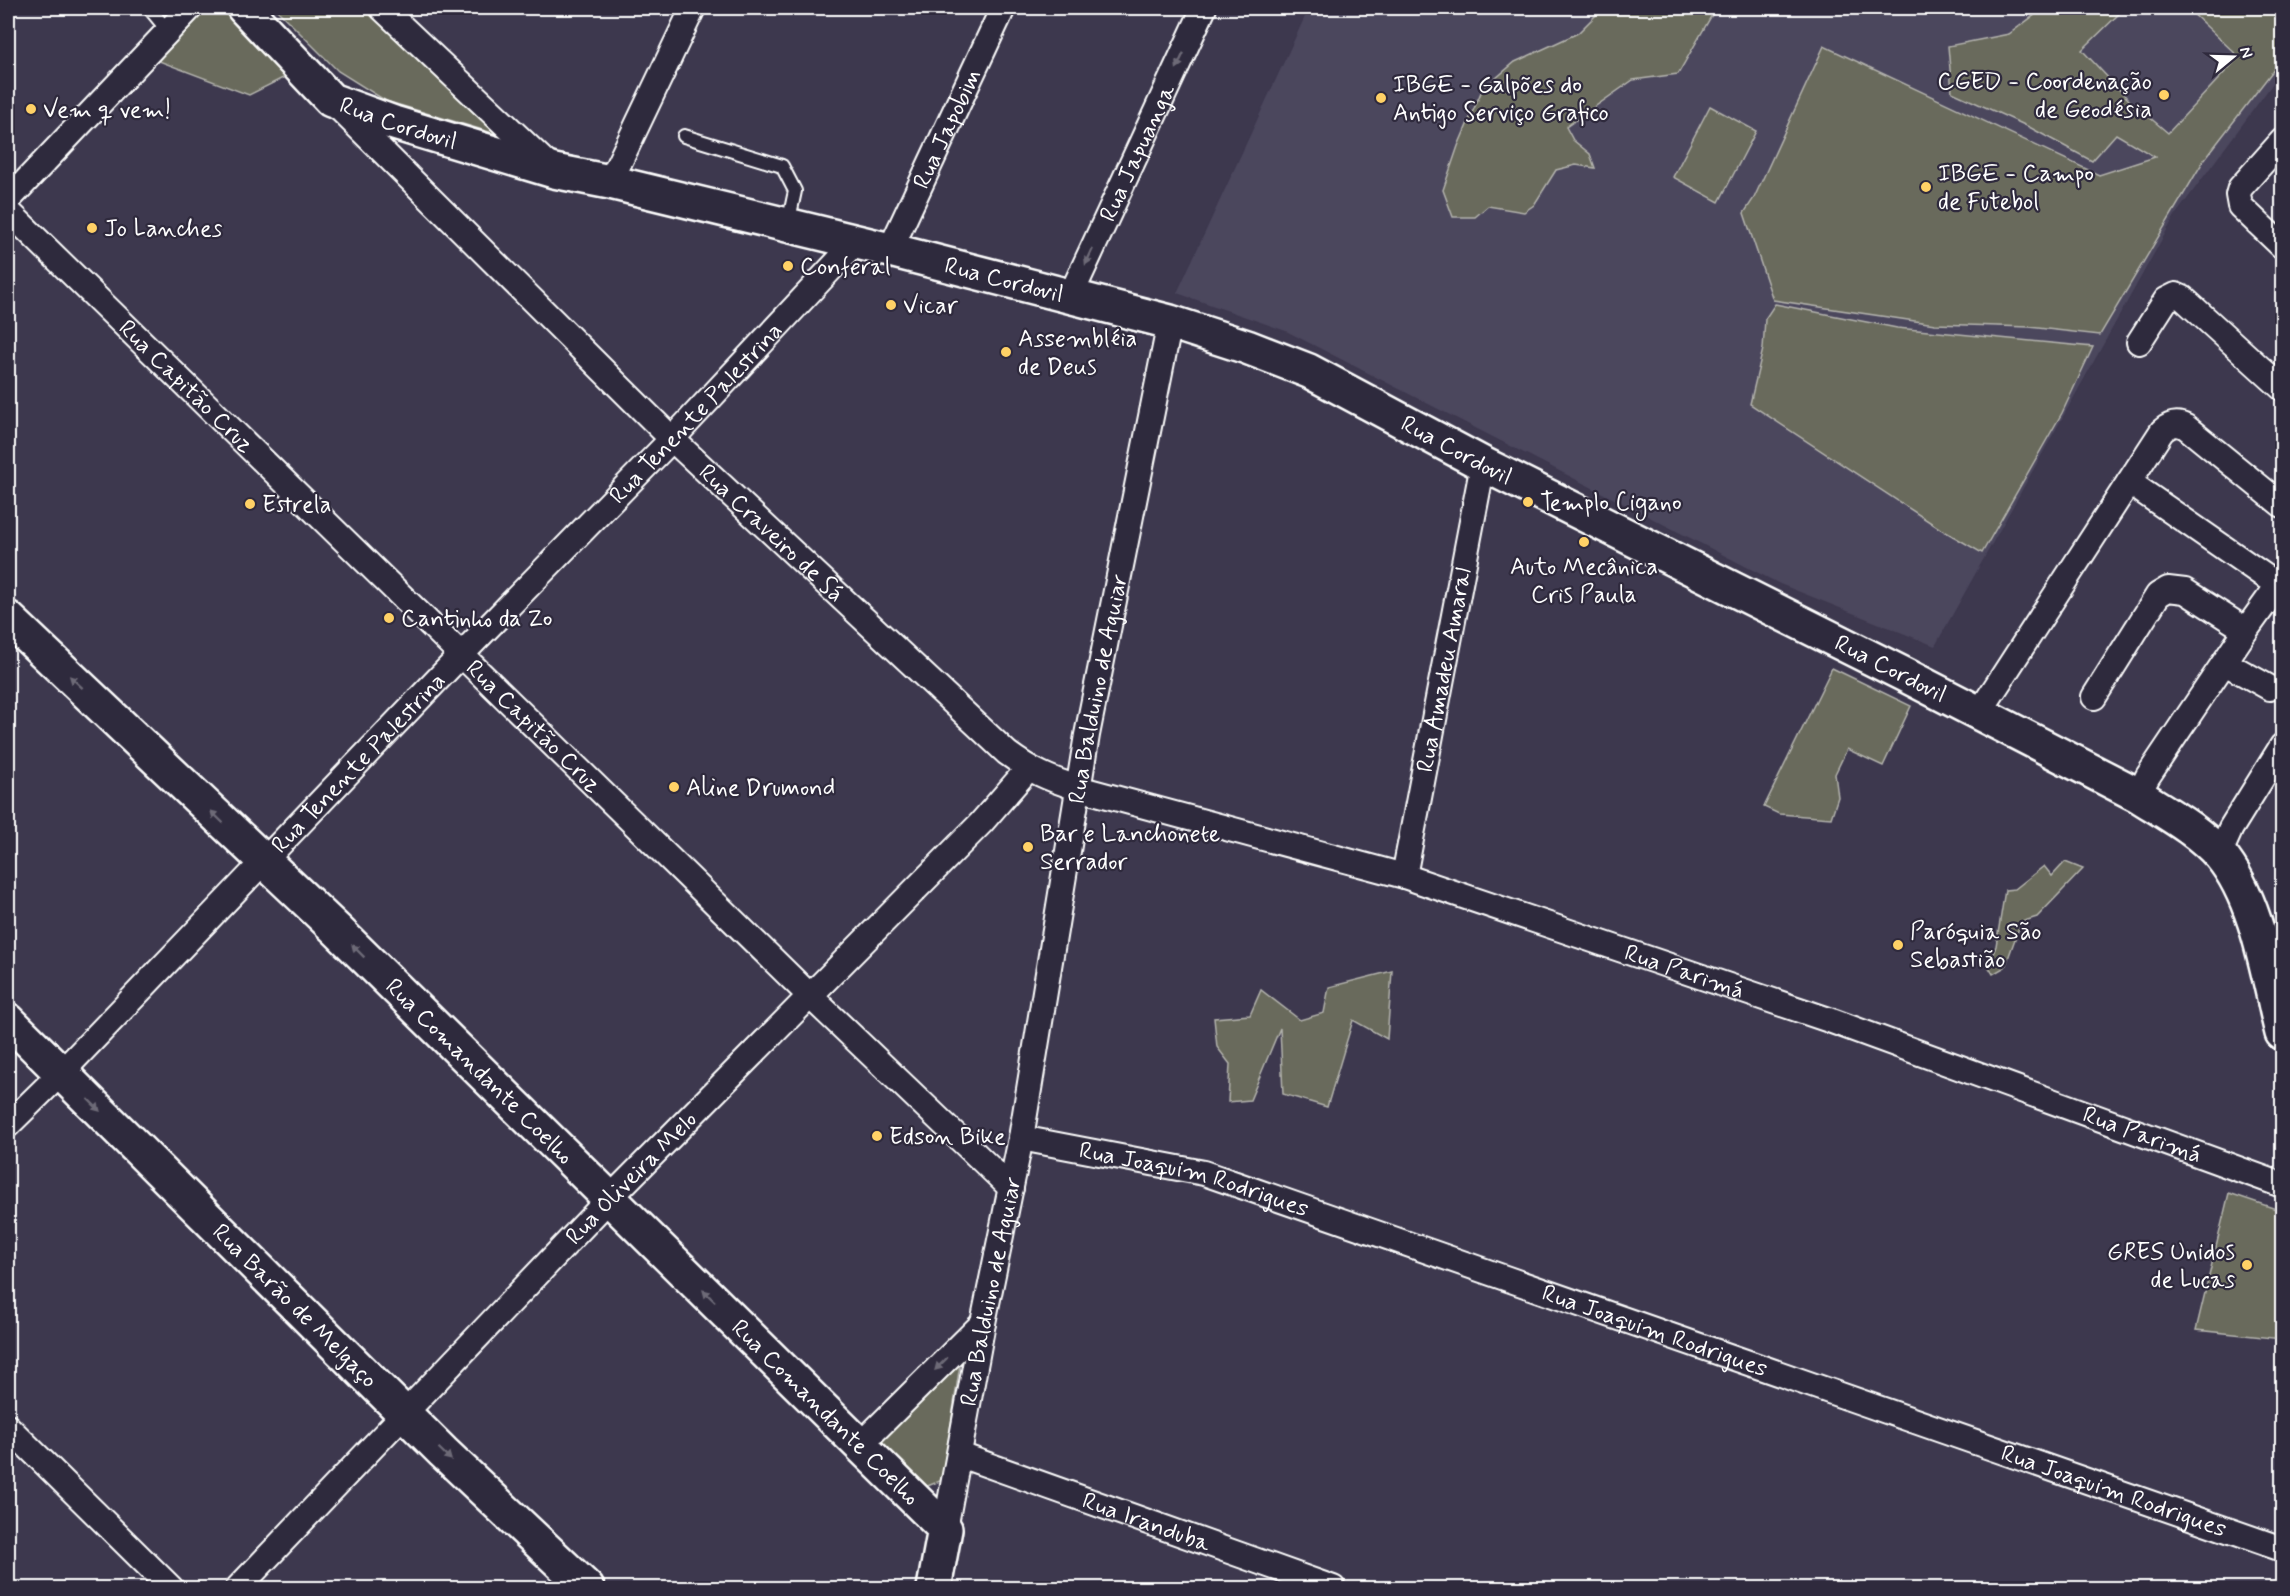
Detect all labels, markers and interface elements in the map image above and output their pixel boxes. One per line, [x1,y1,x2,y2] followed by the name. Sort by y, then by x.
[2203,27,2263,87] north arrow
[2234,44,2257,61] text: N
[1175,52,1184,69] one-way arrow
[907,64,989,194] street label: Rua Japobim
[1937,67,2152,126] place label: CGED - Coordenação de Geodésia
[1393,70,1609,129] place label: IBGE - Galpões do Antigo Serviço Grafico
[1093,79,1184,227] street label: Rua Japuanga
[2157,88,2171,102] marker: CGED - Coordenação de Geodésia
[335,90,460,158] street label: Rua Cordovil
[1374,91,1388,105] marker: IBGE - Galpões do Antigo Serviço Grafico
[43,95,171,126] place label: Vem q vem!
[24,102,38,116] marker: Vem q vem!
[1938,159,2094,218] place label: IBGE - Campo de Futebol
[1919,180,1933,194] marker: IBGE - Campo de Futebol
[104,214,223,245] place label: Jo Lanches
[85,221,99,235] marker: Jo Lanches
[1084,248,1094,266] one-way arrow
[941,251,1067,311] street label: Rua Cordovil
[800,252,891,283] place label: Conferal
[781,259,795,273] marker: Conferal
[903,291,959,322] place label: Vicar
[884,298,898,312] marker: Vicar
[111,314,260,460] street label: Rua Capitão Cruz
[603,316,790,511] street label: Rua Tenente Palestrina
[1018,324,1137,383] place label: Assembléia de Deus
[999,345,1013,359] marker: Assembléia de Deus
[1395,409,1517,493] street label: Rua Cordovil
[691,458,850,610] street label: Rua Craveiro de Sá
[1540,488,1682,521] place label: Templo Cigano
[262,490,331,521] place label: Estrela
[1521,495,1535,509] marker: Templo Cigano
[243,497,257,511] marker: Estrela
[1577,535,1591,549] marker: Auto Mecânica Cris Paula
[1510,552,1658,611] place label: Auto Mecânica Cris Paula
[1410,565,1480,775] street label: Rua Amadeu Amaral
[1062,572,1136,806] street label: Rua Balduino de Aguiar
[401,604,553,635] place label: Cantinho da Zo
[382,611,396,625] marker: Cantinho da Zo
[1829,628,1952,711] street label: Rua Cordovil
[458,654,607,800] street label: Rua Capitão Cruz
[265,666,453,861] street label: Rua Tenente Palestrina
[69,676,84,689] one-way arrow
[686,773,835,804] place label: Aline Drumond
[667,780,681,794] marker: Aline Drumond
[210,810,224,824] one-way arrow
[1040,819,1220,878] place label: Bar e Lanchonete Serrador
[1021,840,1035,854] marker: Bar e Lanchonete Serrador
[1910,917,2042,976] place label: Paróquia São Sebastião
[1620,938,1748,1007] street label: Rua Parimá
[1891,938,1905,952] marker: Paróquia São Sebastião
[352,945,366,959] one-way arrow
[378,972,580,1172] street label: Rua Comandante Coelho
[87,1098,101,1112] one-way arrow
[2078,1100,2206,1171] street label: Rua Parimá
[559,1105,704,1252] street label: Rua Oliveira Melo
[889,1122,1006,1153] place label: Edson Bike
[870,1129,884,1143] marker: Edson Bike
[1076,1135,1313,1225] street label: Rua Joaquim Rodrigues
[954,1174,1030,1409] street label: Rua Balduino de Aguiar
[205,1217,384,1395] street label: Rua Barão de Melgaço
[2107,1237,2235,1296] place label: GRES Unidos de Lucas
[2240,1258,2254,1272] marker: GRES Unidos de Lucas
[1538,1278,1772,1385] street label: Rua Joaquim Rodrigues
[703,1290,717,1304] one-way arrow
[724,1313,926,1513] street label: Rua Comandante Coelho
[935,1357,949,1371] one-way arrow
[1996,1438,2231,1546] street label: Rua Joaquim Rodrigues
[438,1447,453,1461] one-way arrow
[1078,1486,1215,1560] street label: Rua Iranduba

